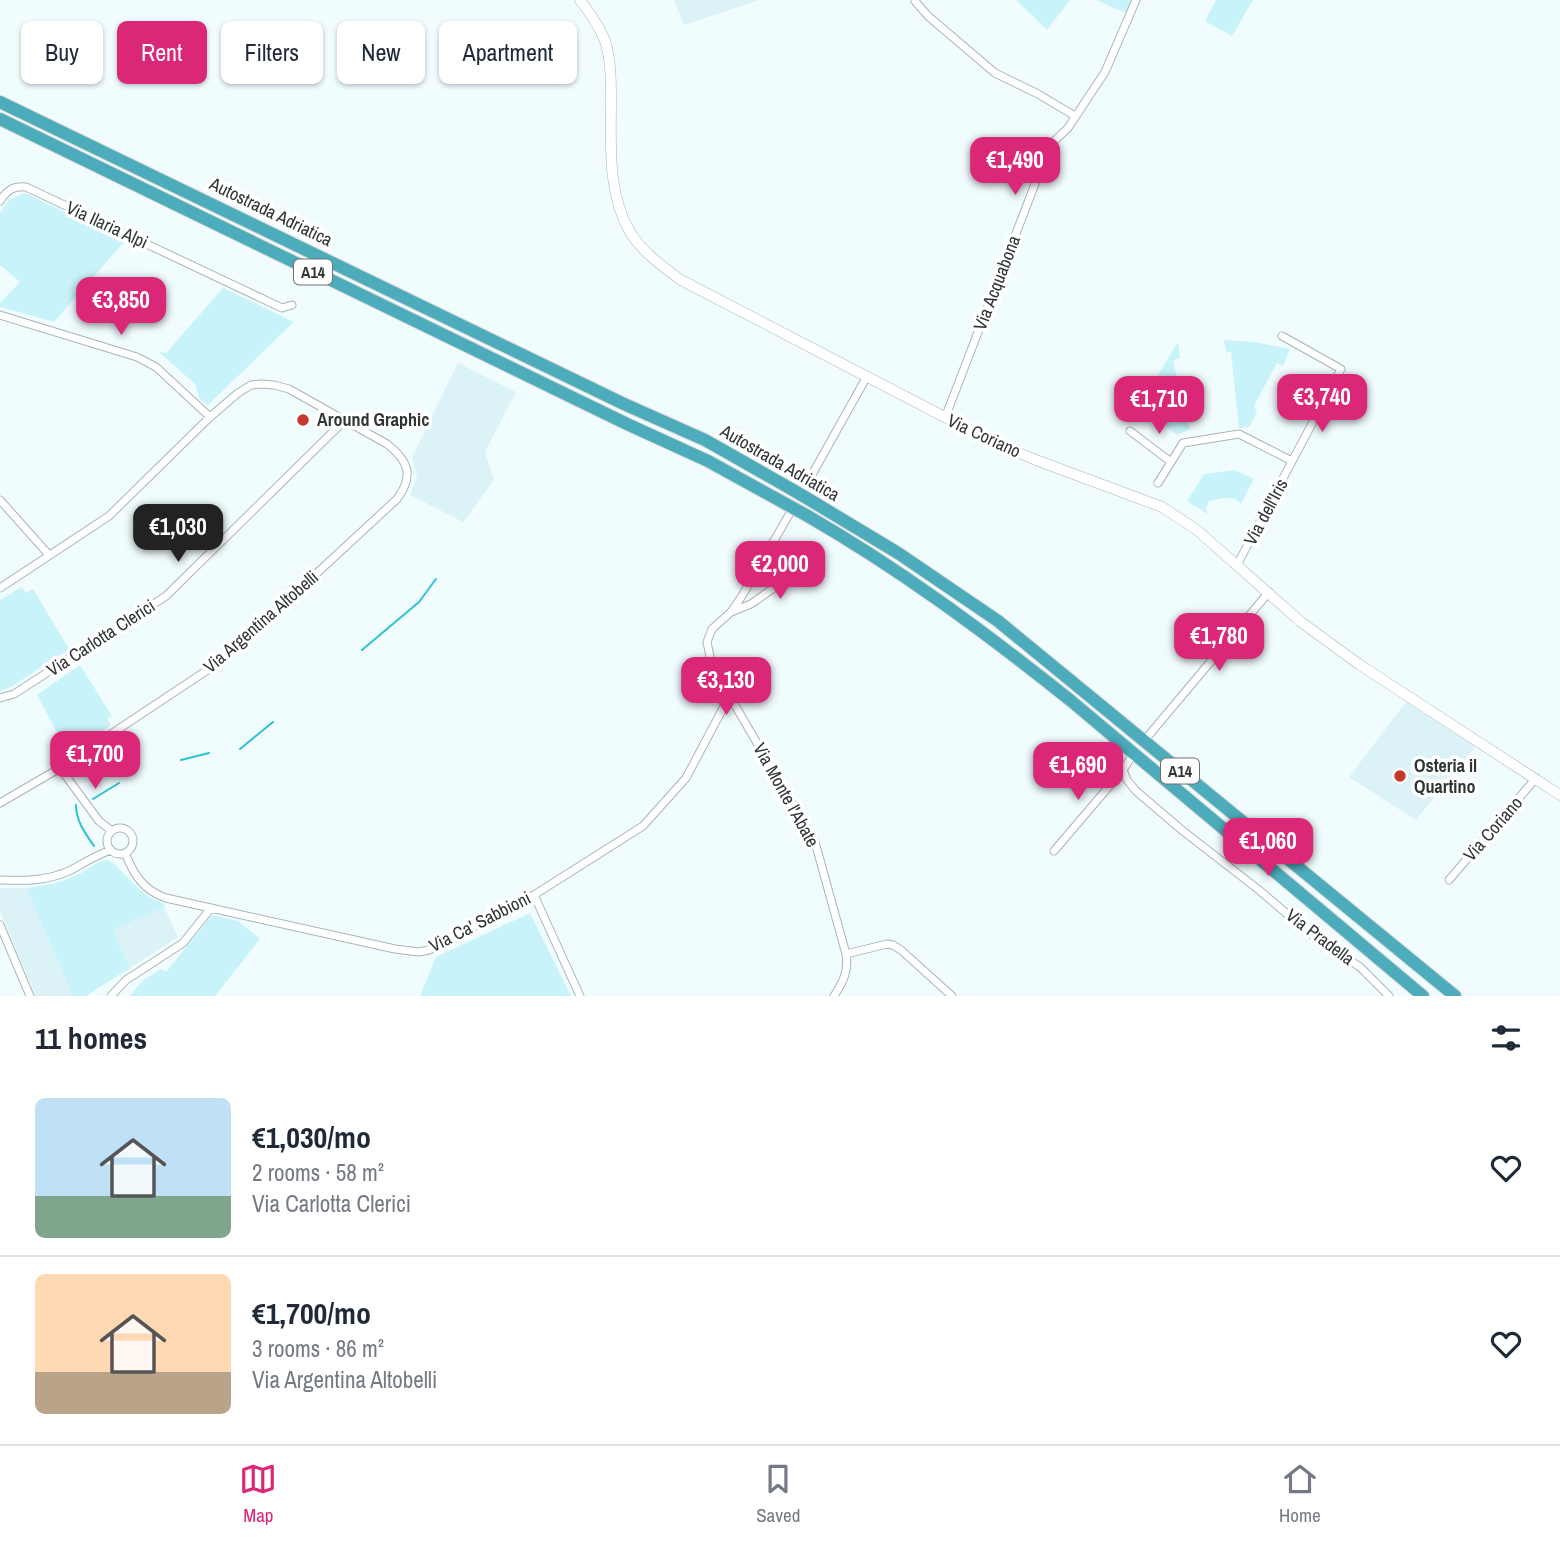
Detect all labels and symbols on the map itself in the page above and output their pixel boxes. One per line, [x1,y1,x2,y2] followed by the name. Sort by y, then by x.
[958,138,1072,197] pin: €1,490
[205,171,337,252] street label: Autostrada Adriatica
[62,195,152,254] street label: Via Ilaria Alpi
[967,232,1026,334] street label: Via Acquabona
[294,260,332,284] road number: A14
[64,278,178,337] pin: €3,850
[1265,374,1379,434] pin: €3,740
[1102,376,1216,436] pin: €1,710
[317,407,429,432] place label: Around Graphic
[943,408,1025,463] street label: Via Coriano
[295,412,311,428] marker: Around Graphic
[715,418,844,507] street label: Autostrada Adriatica
[1238,474,1294,550] street label: Via dell'Iris
[121,504,235,564] pin: €1,030
[723,542,837,601] pin: €2,000
[198,565,324,679] street label: Via Argentina Altobelli
[42,593,160,682] street label: Via Carlotta Clerici
[1162,614,1276,673] pin: €1,780
[669,658,783,717] pin: €3,130
[38,732,152,791] pin: €1,700
[747,738,825,851] street label: Via Monte l'Abate
[1021,742,1135,802] pin: €1,690
[1414,753,1477,799] place label: Osteria il Quartino
[1161,758,1199,784] road number: A14
[1392,768,1408,784] marker: Osteria il Quartino
[1457,791,1528,867] street label: Via Coriano
[1211,818,1325,878] pin: €1,060
[425,885,535,958] street label: Via Ca' Sabbioni
[1281,902,1360,971] street label: Via Pradella

